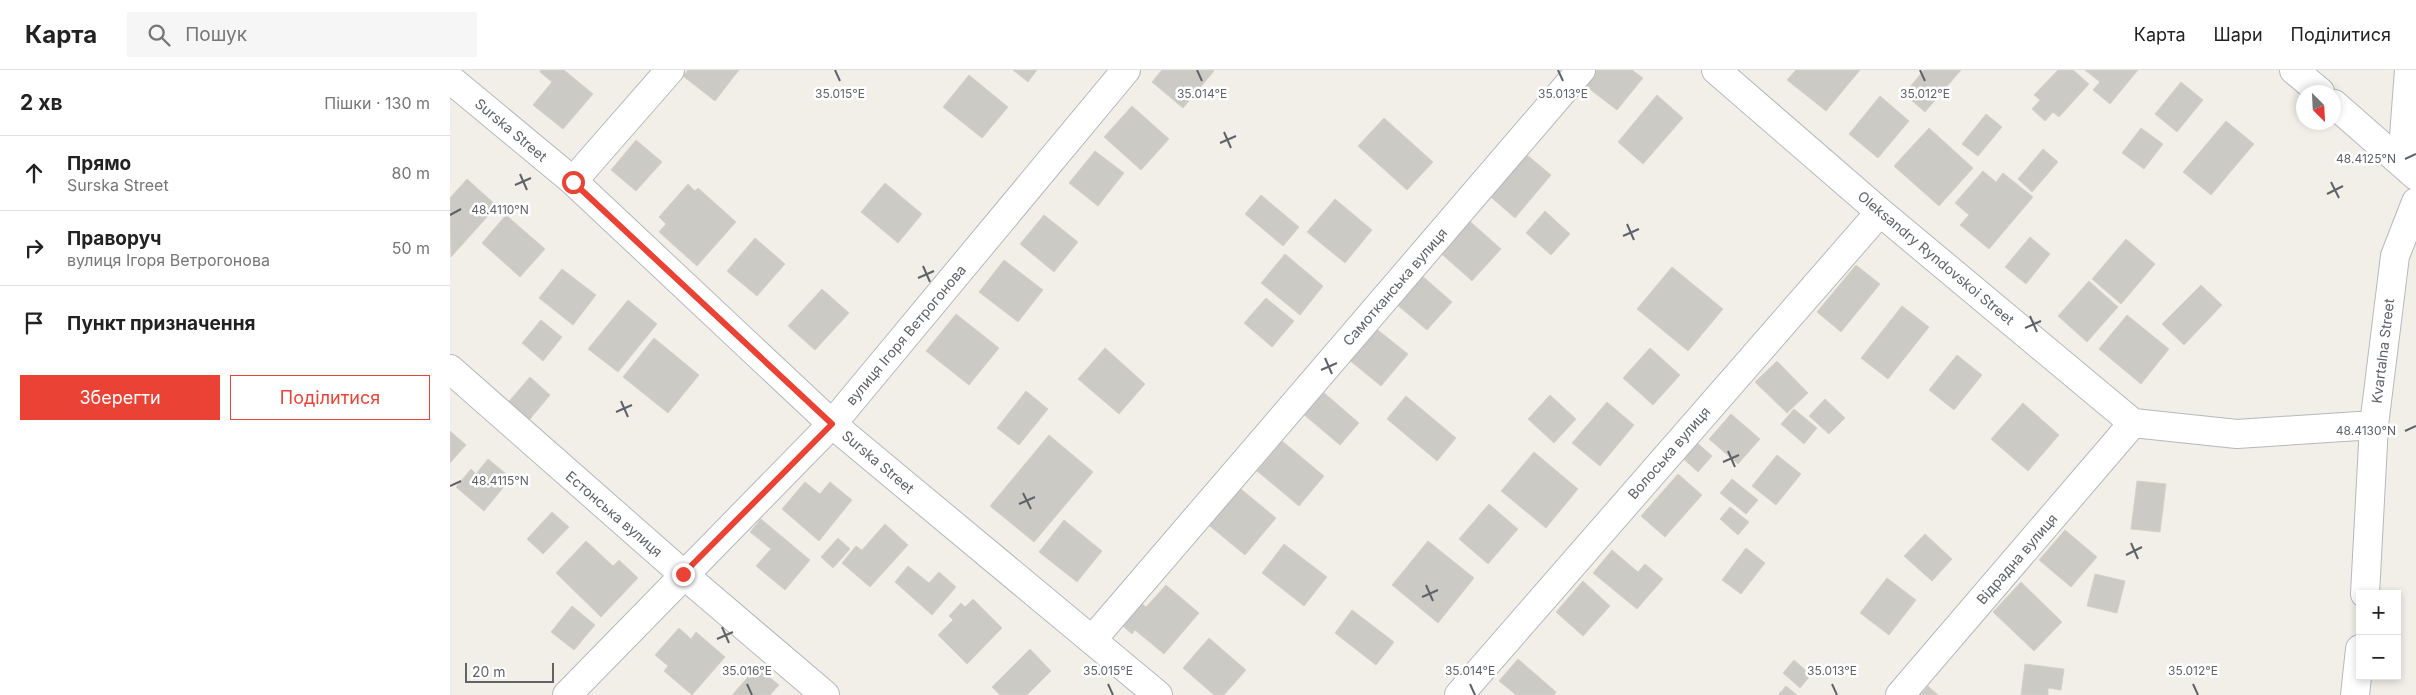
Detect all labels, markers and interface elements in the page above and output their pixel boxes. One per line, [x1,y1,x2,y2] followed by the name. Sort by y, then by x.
[127,12,477,57] search box
[25,20,97,49] text: Карта
[145,21,173,49] icon: search
[185,23,247,46] text: Пошук
[2134,24,2186,45] text: Карта
[2214,24,2263,45] text: Шари
[2291,24,2391,45] text: Поділитися
[2296,85,2341,130] north arrow
[815,86,865,101] text: 35.015°E
[1177,86,1227,101] text: 35.014°E
[1538,86,1588,101] text: 35.013°E
[1900,86,1950,101] text: 35.012°E
[20,90,63,115] text: 2 хв
[324,93,430,113] text: Пішки · 130 m
[472,95,551,165] street label: Surska Street
[2336,151,2396,166] text: 48.4125°N
[67,152,131,175] text: Прямо
[20,159,48,187] icon: ahead
[391,163,430,183] text: 80 m
[562,171,585,194] route start
[67,175,169,195] text: Surska Street
[1855,187,2018,328] street label: Oleksandry Ryndovskoi Street
[471,202,529,217] text: 48.4110°N
[1339,224,1450,349] street label: Самотканська вулиця
[67,227,161,250] text: Праворуч
[20,234,48,262] icon: right
[392,238,430,258] text: 50 m
[67,250,270,270] text: вулиця Ігоря Ветрогонова
[842,261,969,408] street label: вулиця Ігоря Ветрогонова
[2368,297,2397,404] street label: Kvartalna Street
[20,309,48,337] icon: arrive
[67,312,255,335] text: Пункт призначення
[20,375,220,420] button: Зберегти
[230,375,430,420] button: Поділитися
[1624,403,1713,502] street label: Волоська вулиця
[2336,423,2396,438] text: 48.4130°N
[839,427,918,497] street label: Surska Street
[563,467,666,560] street label: Естонська вулиця
[471,473,529,488] text: 48.4115°N
[1973,510,2061,607] street label: Відрадна вулиця
[672,563,695,586] route end
[2356,590,2401,680] map controls
[2356,590,2401,635] button: +
[2356,635,2401,680] button: −
[465,660,554,683] scale bar
[472,663,506,680] text: 20 m
[722,663,772,678] text: 35.016°E
[1083,663,1133,678] text: 35.015°E
[1445,663,1495,678] text: 35.014°E
[1807,663,1857,678] text: 35.013°E
[2168,663,2218,678] text: 35.012°E

